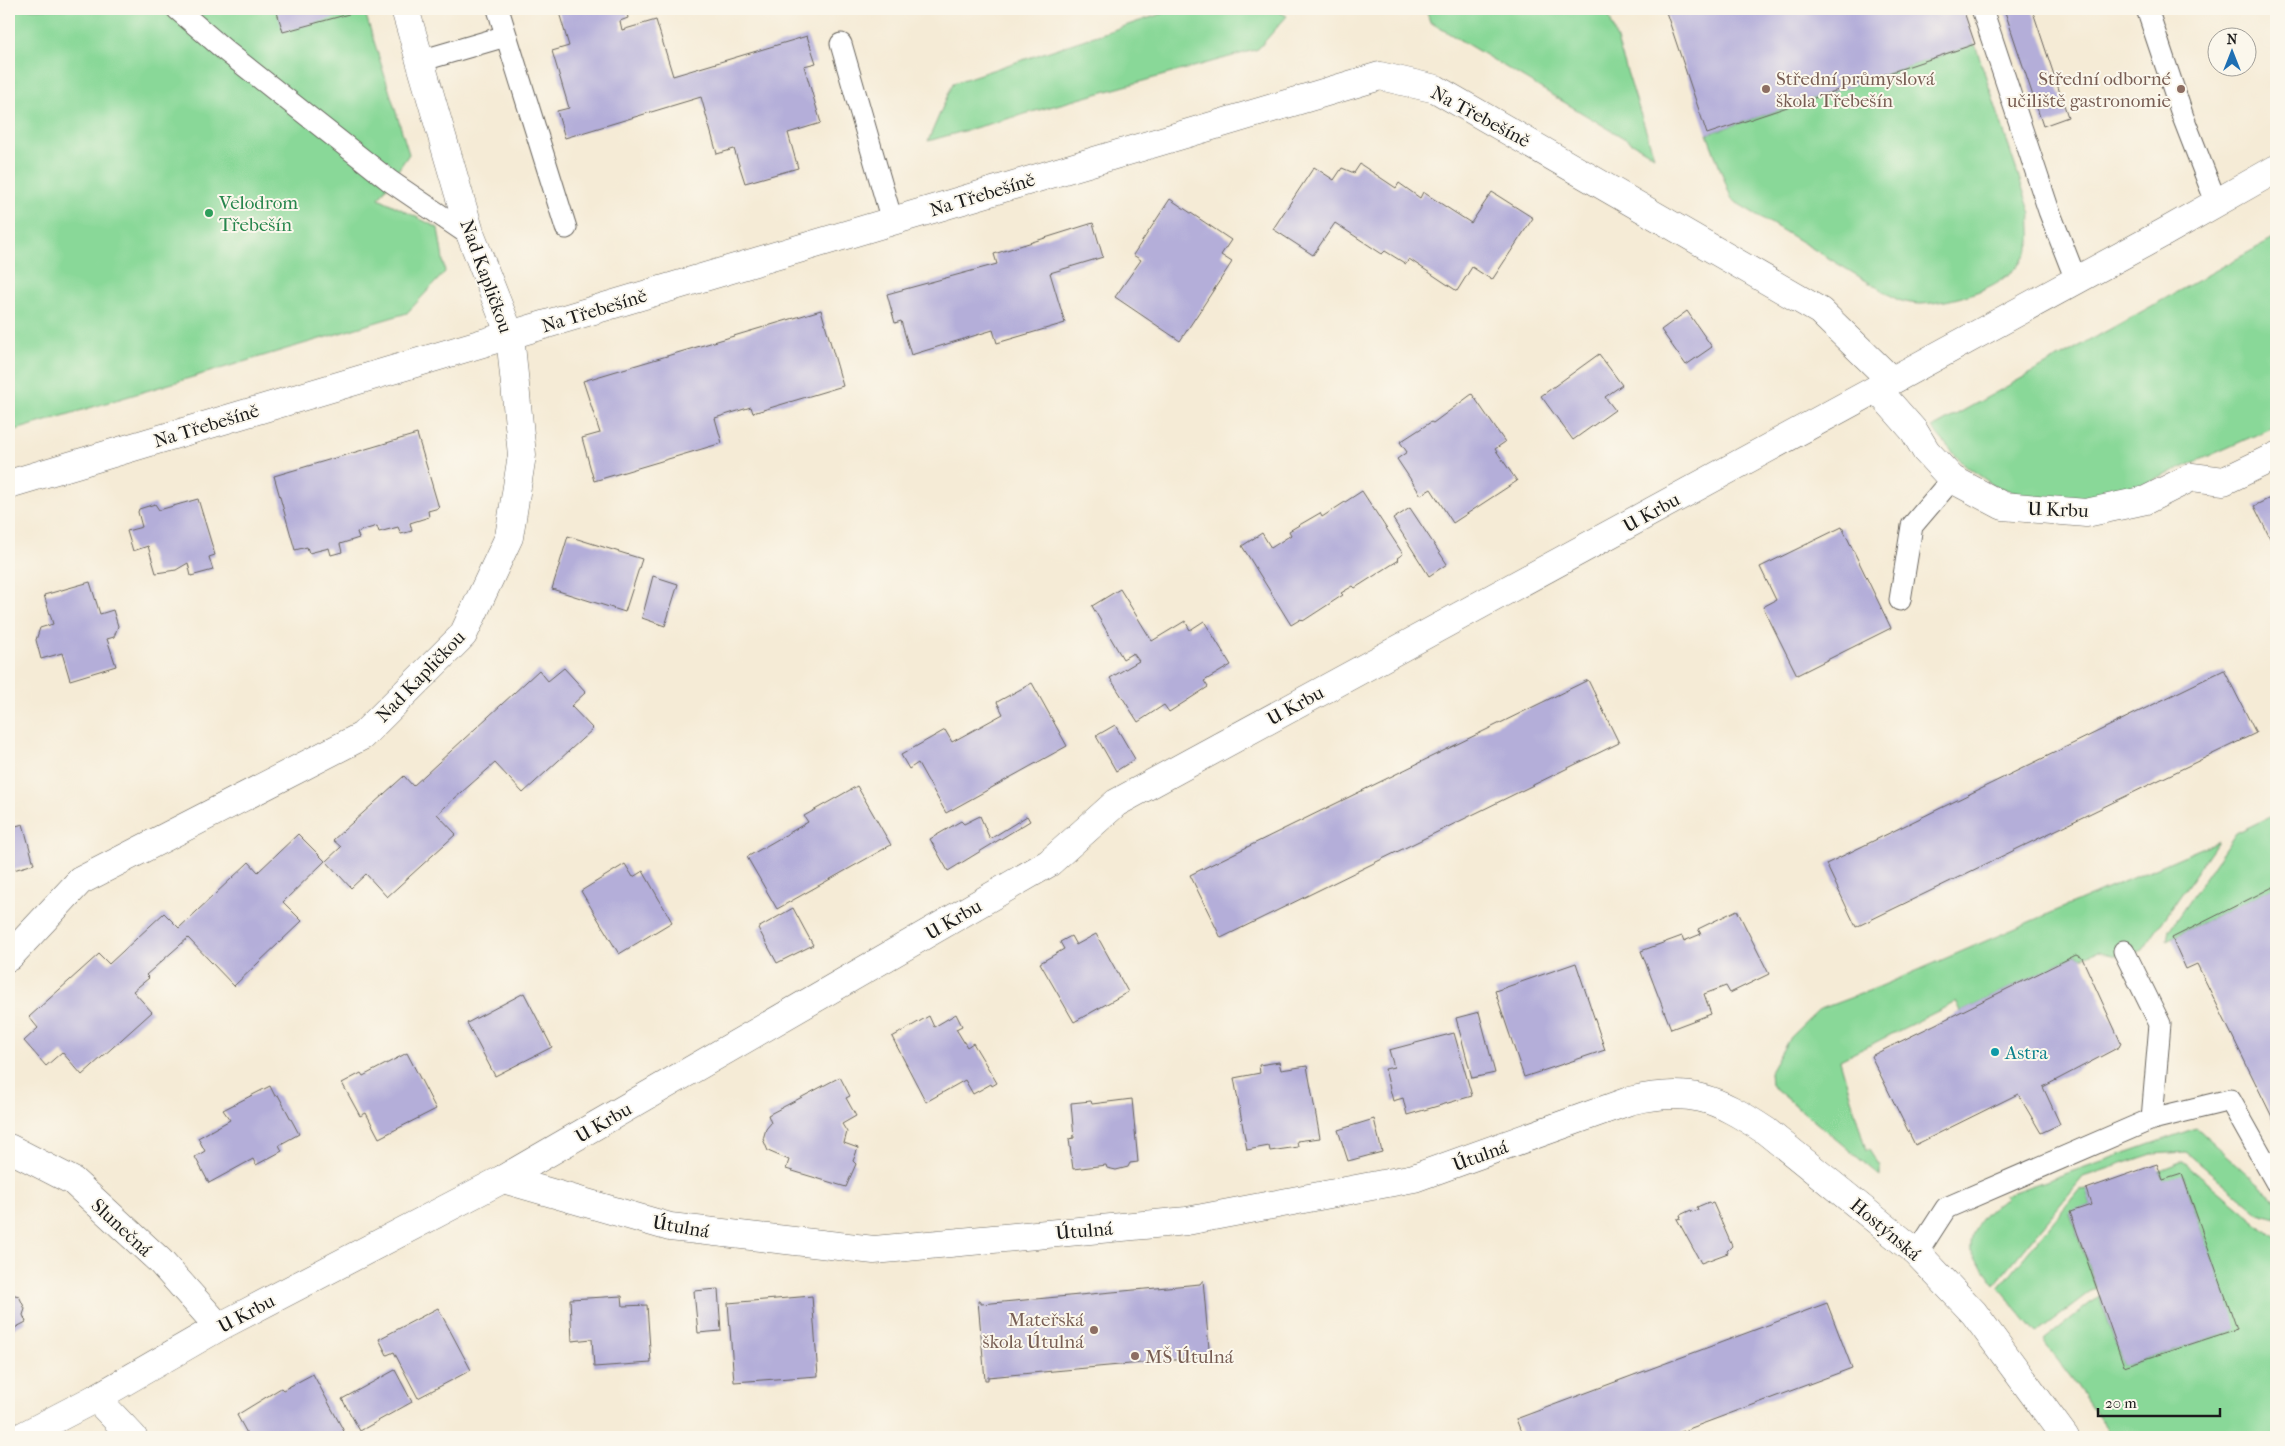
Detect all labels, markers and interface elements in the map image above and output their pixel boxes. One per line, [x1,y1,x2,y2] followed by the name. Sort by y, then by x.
[2208,28,2258,78] north arrow
[2227,31,2238,48] text: N
[1776,68,1935,112] place label: Střední průmyslová škola Třebešín
[2006,68,2171,112] place label: Střední odborné učiliště gastronomie
[1427,82,1534,152] street label: Na Třebešíně
[1760,83,1772,95] marker: Střední průmyslová škola Třebešín
[2175,83,2187,95] marker: Střední odborné učiliště gastronomie
[927,168,1038,221] street label: Na Třebešíně
[218,192,298,236] place label: Velodrom Třebešín
[203,207,215,219] marker: Velodrom Třebešín
[455,217,517,336] street label: Nad Kapličkou
[539,284,650,337] street label: Na Třebešíně
[151,399,262,452] street label: Na Třebešíně
[1619,488,1684,537] street label: U Krbu
[2027,498,2089,522] street label: U Krbu
[372,626,470,727] street label: Nad Kapličkou
[1263,681,1328,730] street label: U Krbu
[921,895,986,945] street label: U Krbu
[2004,1042,2048,1064] place label: Astra
[1989,1046,2001,1058] marker: Astra
[571,1098,636,1148] street label: U Krbu
[1450,1136,1511,1176] street label: Útulná
[87,1194,156,1261] street label: Slunečná
[1846,1194,1925,1266] street label: Hostýnská
[651,1211,711,1243] street label: Útulná
[1055,1218,1114,1244] street label: Útulná
[214,1290,279,1338] street label: U Krbu
[983,1309,1084,1353] place label: Mateřská škola Útulná
[1088,1324,1100,1336] marker: Mateřská škola Útulná
[1145,1345,1234,1368] place label: MŠ Útulná
[1129,1350,1141,1362] marker: MŠ Útulná
[2098,1386,2220,1418] scale bar
[2105,1394,2137,1412] text: 20 m

